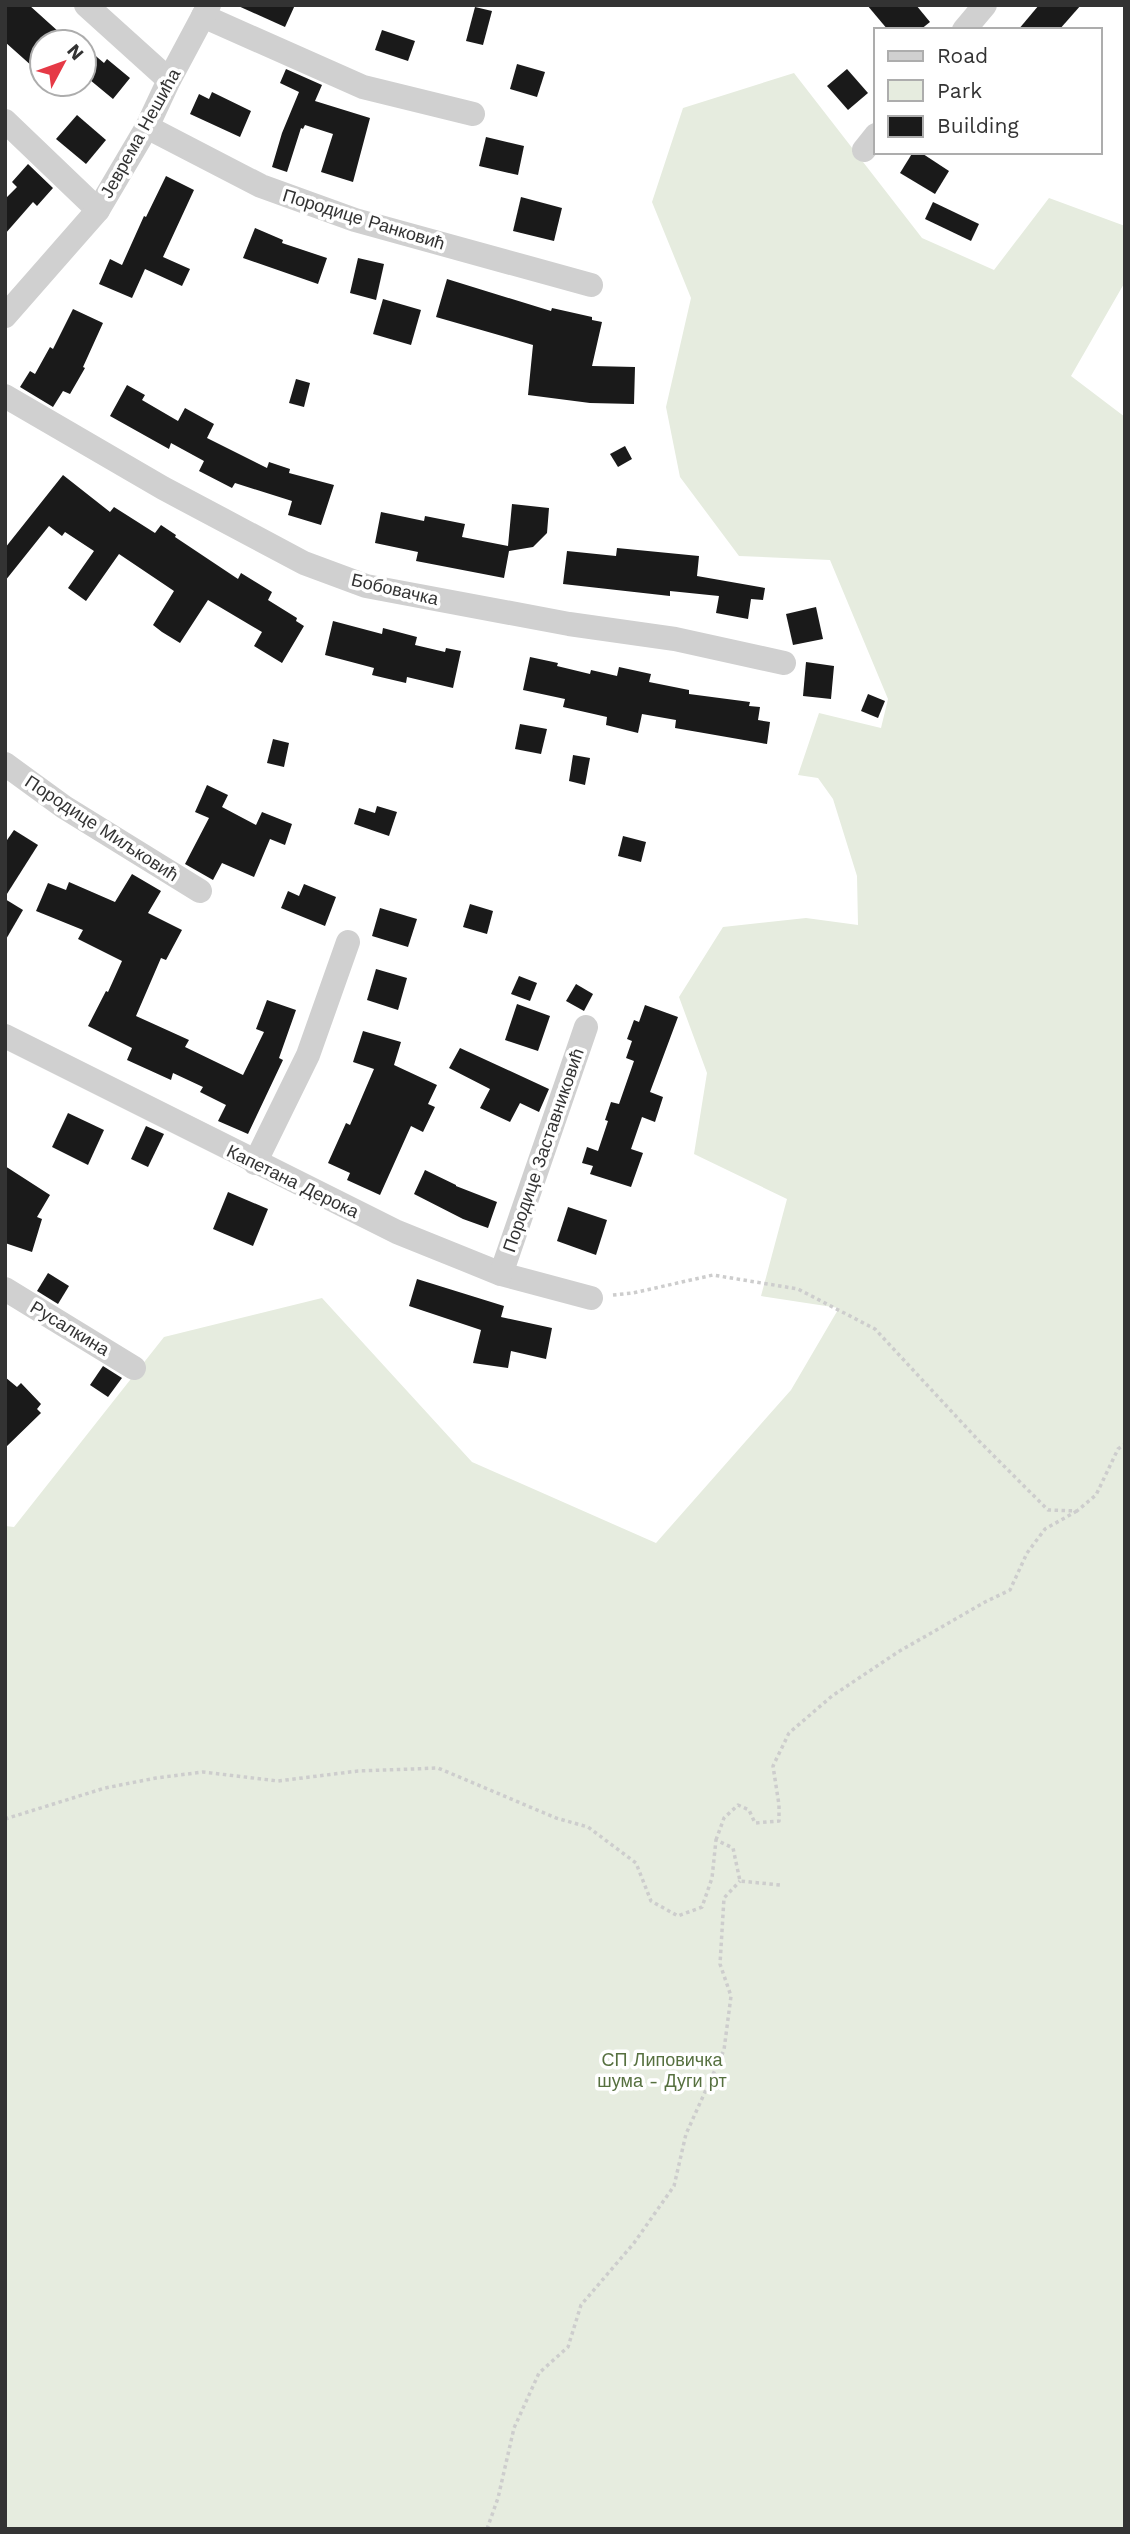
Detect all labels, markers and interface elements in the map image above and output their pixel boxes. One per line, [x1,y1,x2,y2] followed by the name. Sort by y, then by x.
[28,28,98,98] north arrow
[874,28,1102,154] legend
[62,39,89,65] text: N
[937,43,988,68] text: Road
[96,64,185,201] street label: Јеврема Нешића
[937,78,982,103] text: Park
[937,113,1019,138] text: Building
[280,184,448,254] street label: Породице Ранковић
[349,569,442,609] street label: Бобовачка
[21,771,183,885] street label: Породице Миљковић
[498,1045,588,1255] street label: Породице Заставниковић
[224,1140,363,1222] street label: Капетана Дерока
[27,1296,114,1360] street label: Русалкина
[597,2049,727,2091] park label: СП Липовичка шума - Дуги рт

